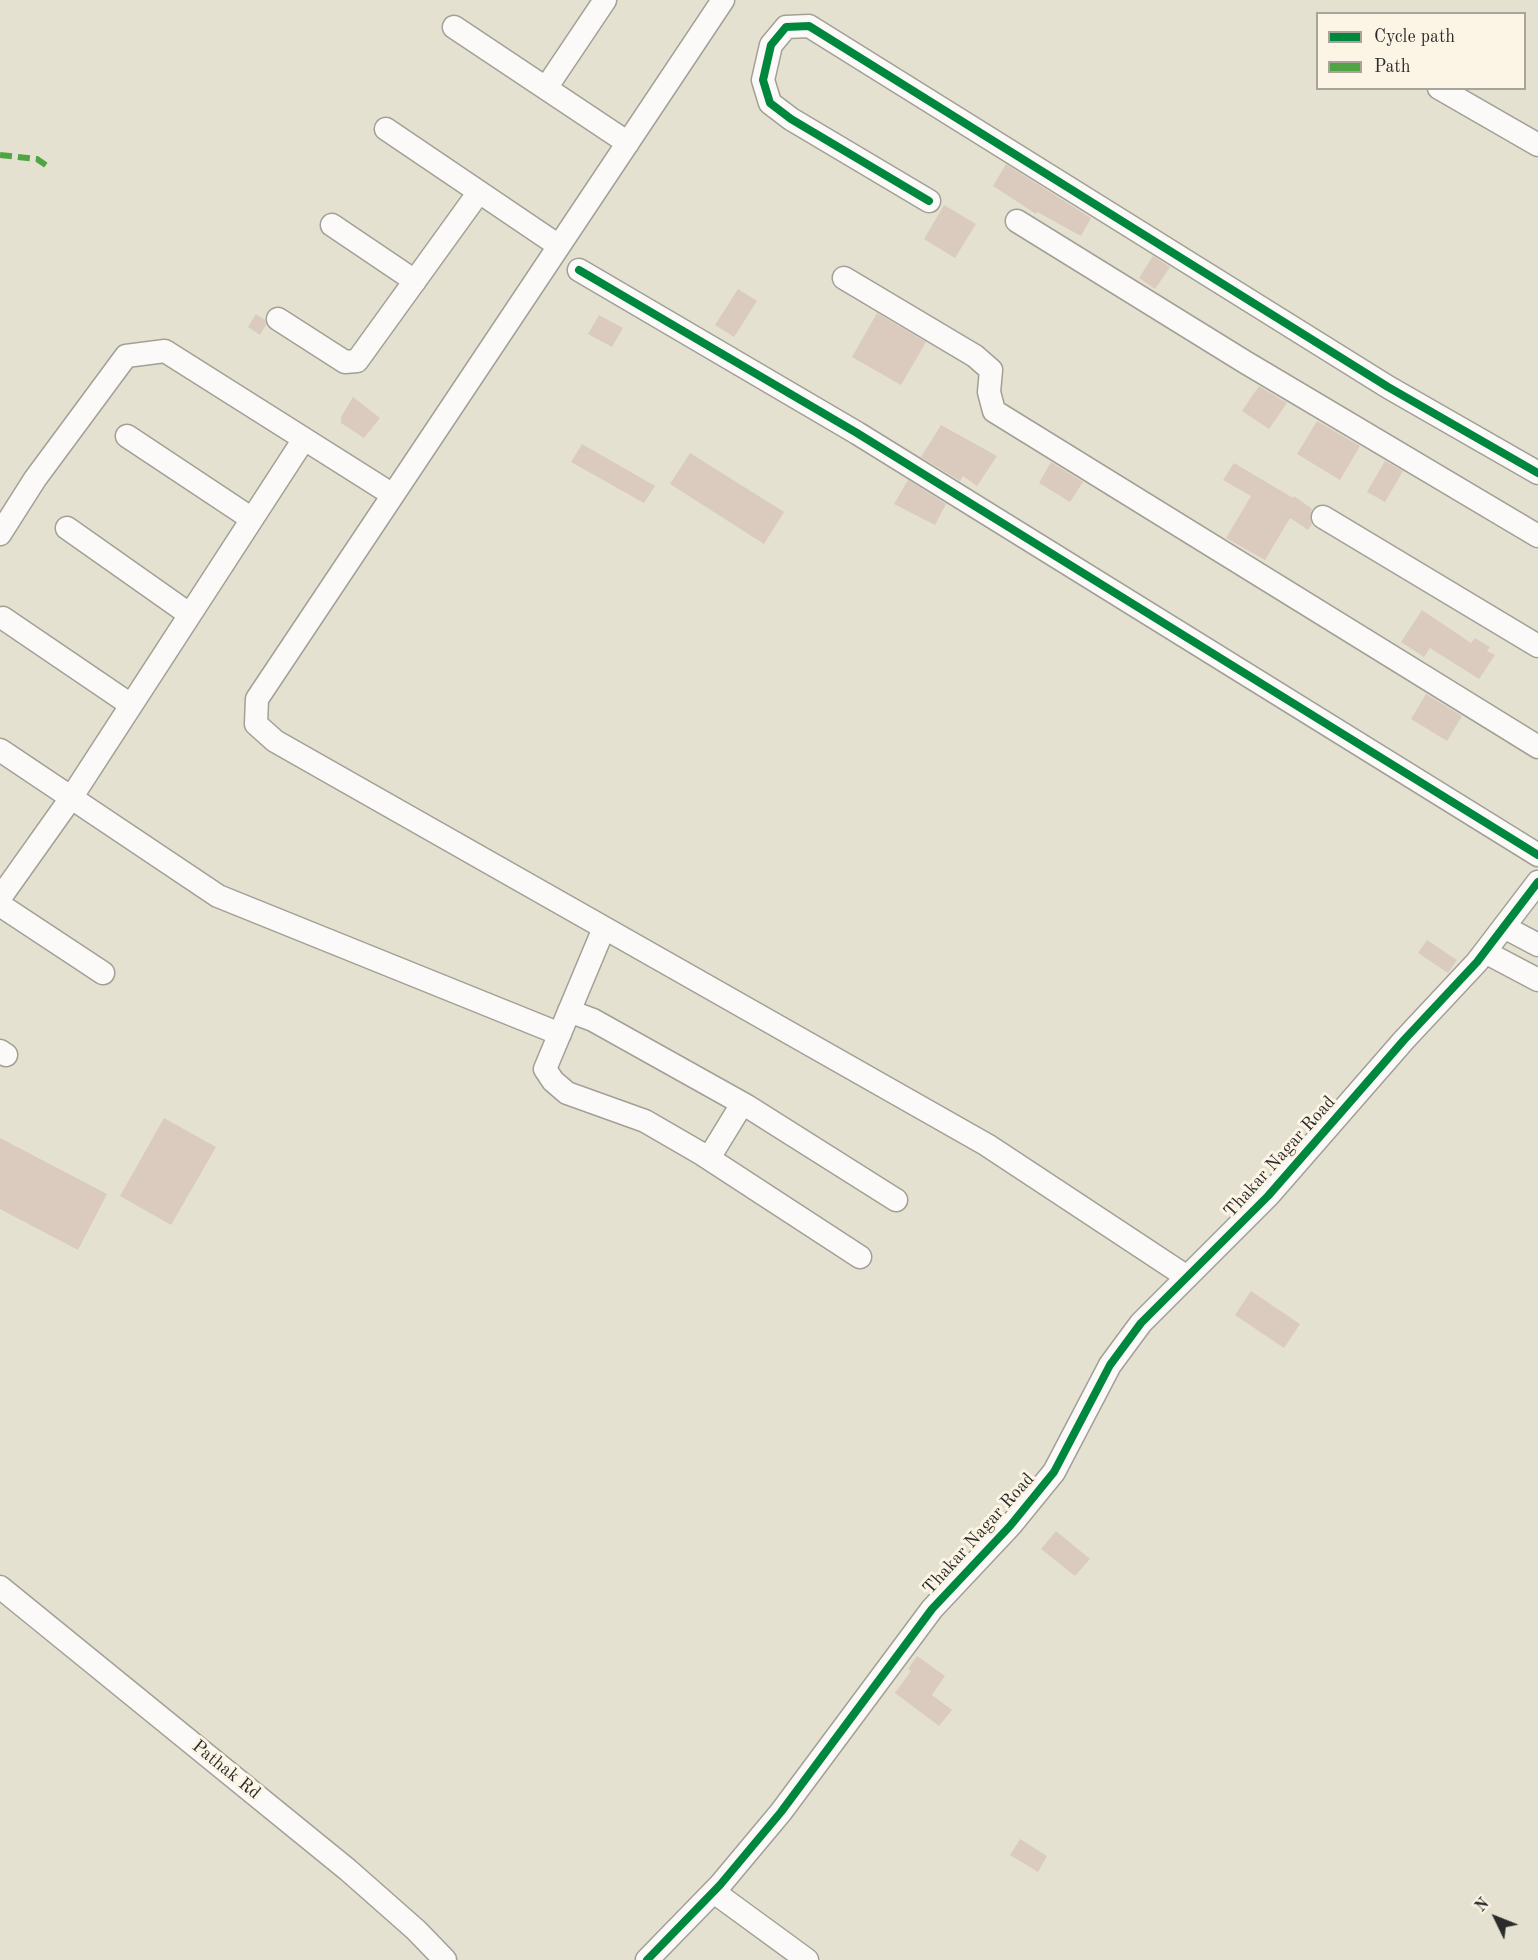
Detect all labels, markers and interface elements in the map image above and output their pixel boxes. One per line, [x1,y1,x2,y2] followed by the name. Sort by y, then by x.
[1316,12,1526,90] legend
[1374,28,1455,46] text: Cycle path
[1374,58,1410,76] text: Path
[1220,1092,1340,1222] street label: Thakar Nagar Road
[919,1469,1039,1599] street label: Thakar Nagar Road
[187,1736,265,1804] street label: Pathak Rd
[1466,1888,1526,1948] north arrow
[1473,1896,1493,1916] text: N

